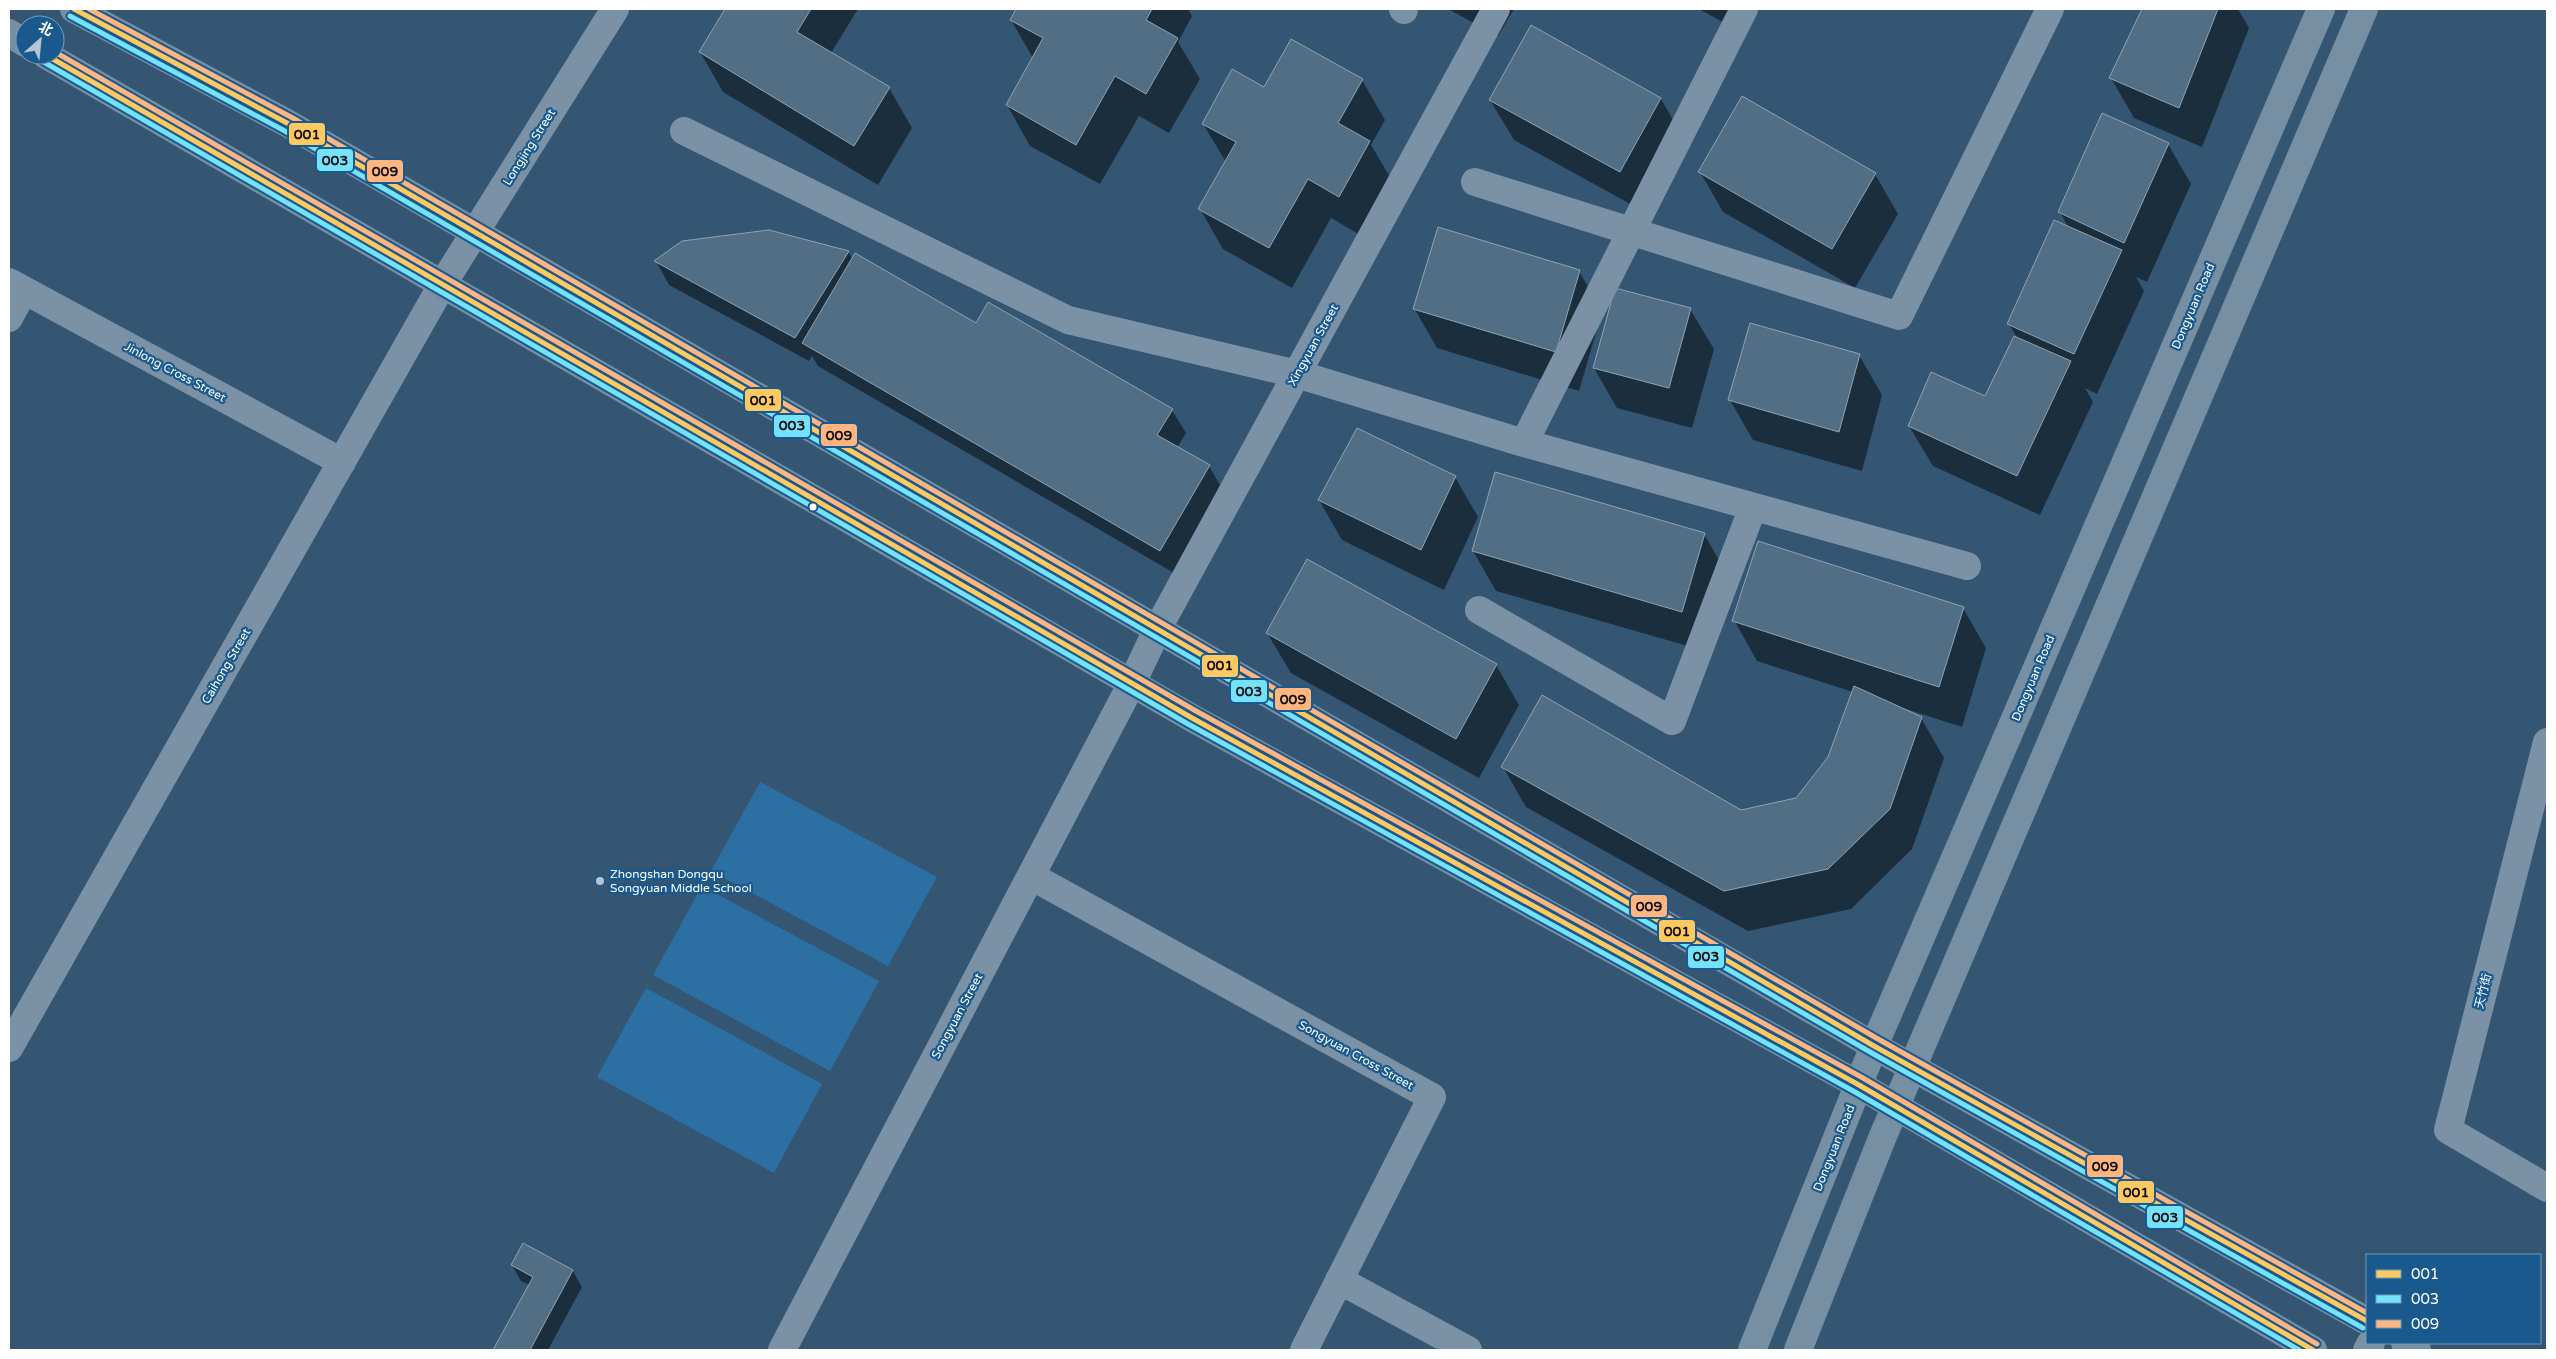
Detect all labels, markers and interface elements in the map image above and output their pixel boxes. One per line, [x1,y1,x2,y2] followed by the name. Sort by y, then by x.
[15,15,65,65] north arrow
[36,18,56,40] text: 北
[500,106,558,188] street label: Longjing Street
[288,122,326,146] line badge: 001
[294,126,320,143] text: 001
[316,148,354,172] line badge: 003
[322,152,348,169] text: 003
[366,159,404,183] line badge: 009
[372,163,398,180] text: 009
[2169,261,2217,351] street label: Dongyuan Road
[1285,301,1341,388] street label: Xingyuan Street
[122,339,229,405] street label: Jinlong Cross Street
[744,388,782,412] line badge: 001
[750,392,776,409] text: 001
[773,414,811,438] line badge: 003
[779,417,805,434] text: 003
[820,423,858,447] line badge: 009
[826,427,852,444] text: 009
[808,502,818,512] unlabelled marker
[199,625,254,706] street label: Caihong Street
[2009,633,2057,723] street label: Dongyuan Road
[1201,654,1239,678] line badge: 001
[1207,657,1233,674] text: 001
[1230,679,1268,703] line badge: 003
[1236,683,1262,700] text: 003
[1274,687,1312,711] line badge: 009
[1280,691,1306,708] text: 009
[610,867,752,895] place label: Zhongshan Dongqu Songyuan Middle School
[594,875,606,887] marker: Zhongshan Dongqu Songyuan Middle School
[1630,894,1668,918] line badge: 009
[1636,898,1662,915] text: 009
[1658,919,1696,943] line badge: 001
[1664,923,1690,940] text: 001
[1687,945,1725,969] line badge: 003
[1693,948,1719,965] text: 003
[929,971,986,1061] street label: Songyuan Street
[2472,972,2494,1010] street label: 天竹街
[1296,1018,1416,1093] street label: Songyuan Cross Street
[1810,1103,1858,1193] street label: Dongyuan Road
[2086,1154,2124,1178] line badge: 009
[2092,1158,2118,1175] text: 009
[2117,1180,2155,1204] line badge: 001
[2123,1184,2149,1201] text: 001
[2146,1205,2184,1229] line badge: 003
[2152,1209,2178,1226] text: 003
[2366,1254,2541,1344] legend
[2411,1265,2439,1283] text: 001
[2411,1290,2439,1308] text: 003
[2411,1315,2439,1333] text: 009

